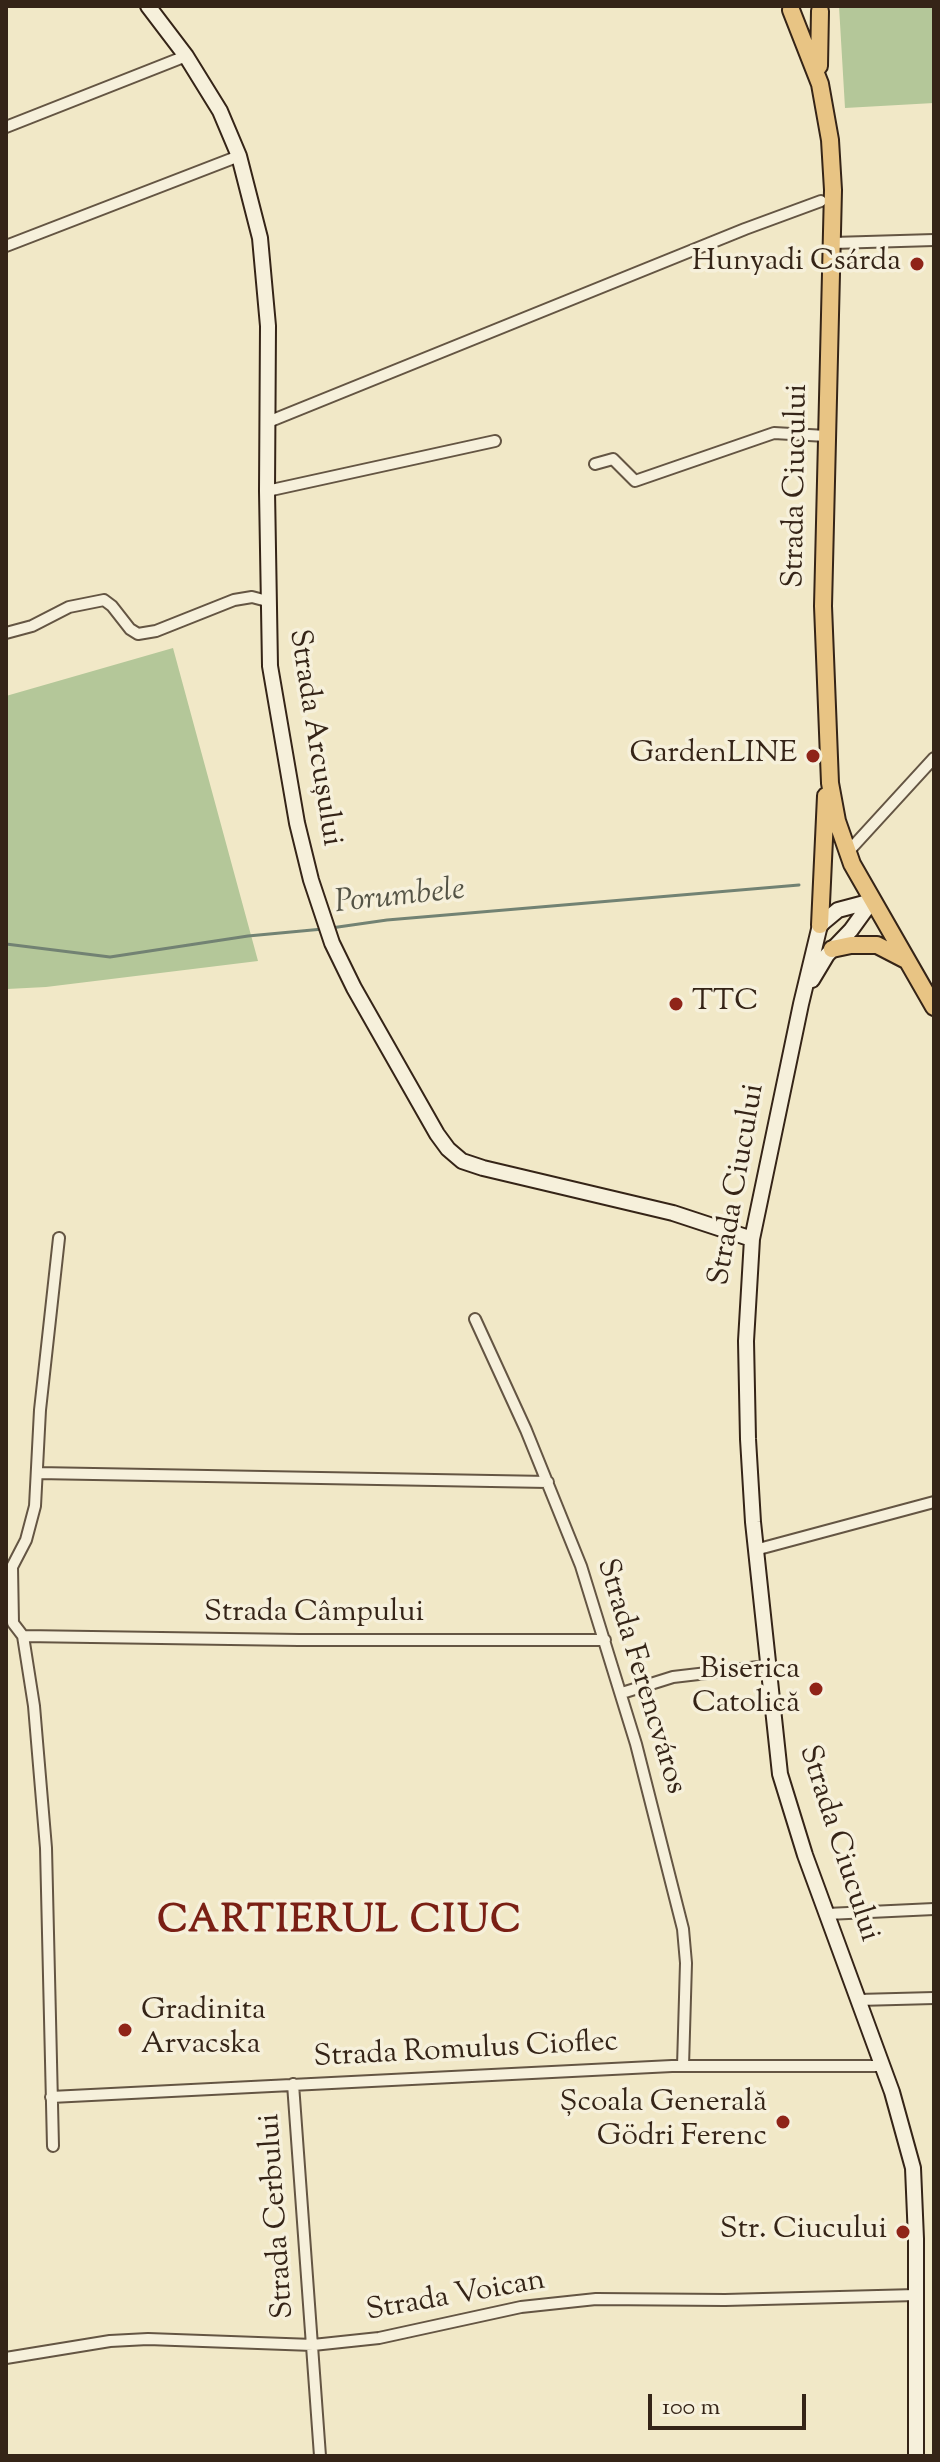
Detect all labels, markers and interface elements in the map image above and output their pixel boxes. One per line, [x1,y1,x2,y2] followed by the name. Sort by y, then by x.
[692,246,901,282] place label: Hunyadi Csárda
[908,255,926,273] marker: Hunyadi Csárda
[778,384,818,588] street label: Strada Ciucului
[278,627,348,849] street label: Strada Arcușului
[629,738,797,774] place label: GardenLINE
[804,747,822,765] marker: GardenLINE
[333,873,467,925] water label: Porumbele
[692,986,758,1022] place label: TTC
[667,995,685,1013] marker: TTC
[704,1081,774,1289] street label: Strada Ciucului
[586,1555,692,1799] street label: Strada Ferencváros
[204,1597,424,1633] street label: Strada Câmpului
[692,1654,800,1724] place label: Biserica Catolică
[807,1680,825,1698] marker: Biserica Catolică
[788,1741,886,1947] street label: Strada Ciucului
[157,1902,523,1948] district label: CARTIERUL CIUC
[141,1995,266,2066] place label: Gradinita Arvacska
[116,2021,134,2039] marker: Gradinita Arvacska
[313,2026,619,2078] street label: Strada Romulus Cioflec
[560,2087,767,2158] place label: Școala Generală Gödri Ferenc
[254,2112,304,2320] street label: Strada Cerbului
[774,2113,792,2131] marker: Școala Generală Gödri Ferenc
[720,2214,887,2250] place label: Str. Ciucului
[894,2223,912,2241] marker: Str. Ciucului
[364,2265,548,2331] street label: Strada Voican
[652,2378,810,2428] scale bar
[662,2391,720,2425] text: 100 m

